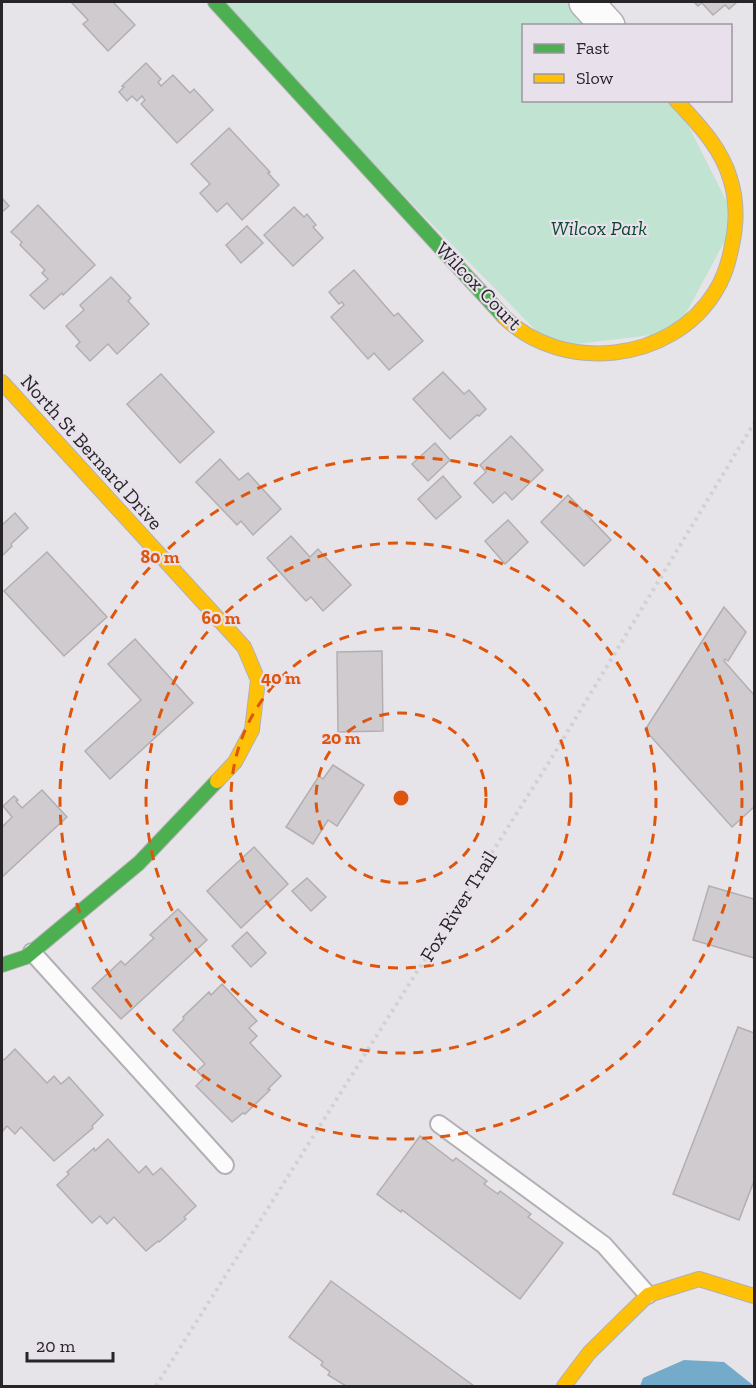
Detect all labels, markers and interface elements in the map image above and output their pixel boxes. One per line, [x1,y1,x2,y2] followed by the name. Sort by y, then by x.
[522,24,732,102] legend
[576,37,609,59] text: Fast
[576,67,613,89] text: Slow
[551,216,647,240] park label: Wilcox Park
[431,237,527,336] street label: Wilcox Court
[16,369,168,535] street label: North St Bernard Drive
[140,546,180,568] text: 80 m
[201,607,241,629] text: 60 m
[261,667,301,689] text: 40 m
[321,727,361,749] text: 20 m
[391,788,411,808] centre of rings
[415,846,501,966] street label: Fox River Trail
[27,1325,112,1363] scale bar
[36,1335,76,1357] text: 20 m

